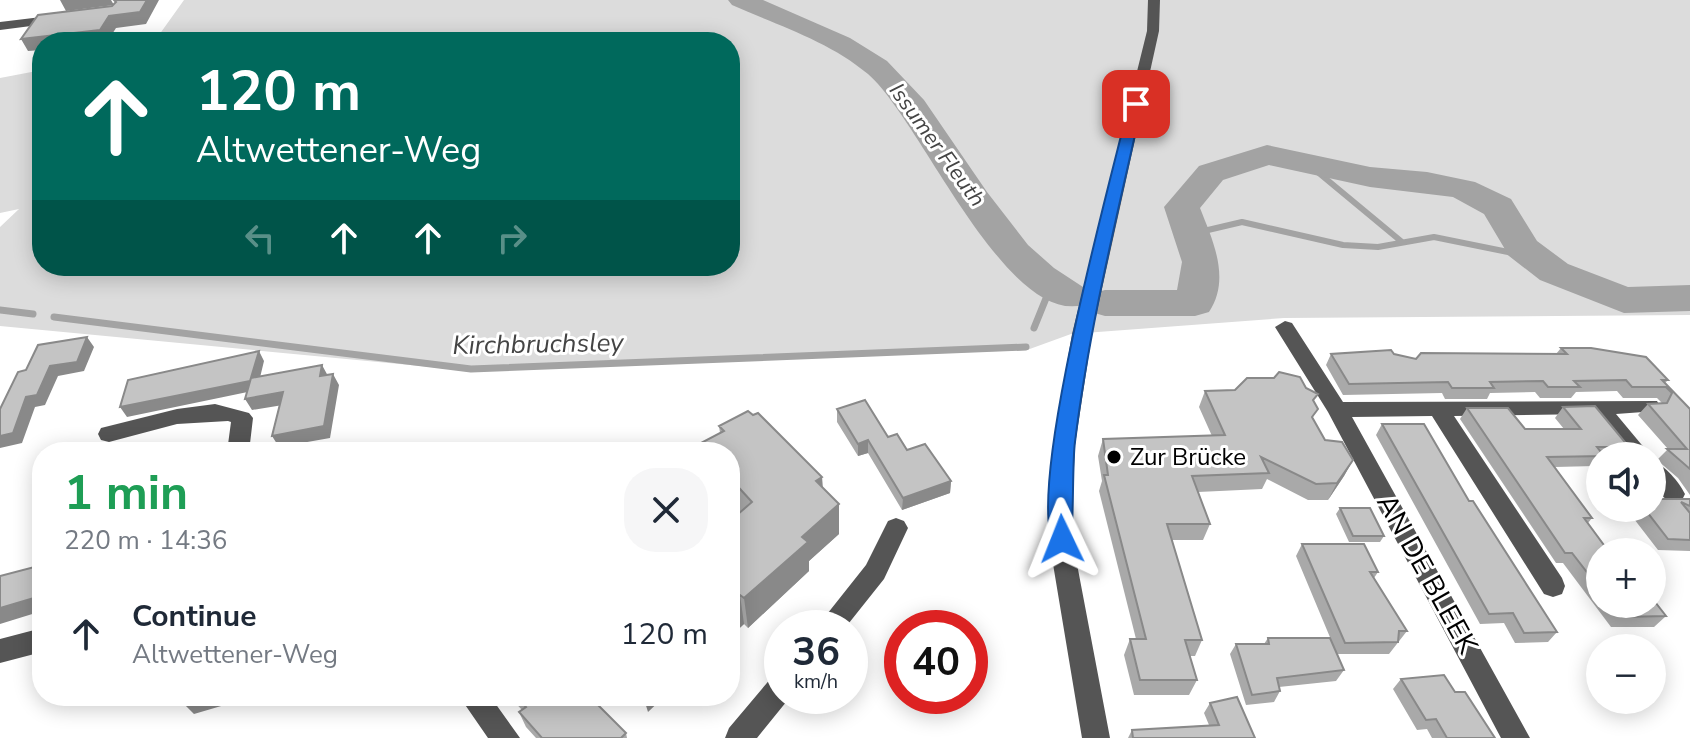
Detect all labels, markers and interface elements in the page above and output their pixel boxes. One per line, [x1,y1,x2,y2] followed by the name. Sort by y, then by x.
[196,53,361,130] text: 120 m
[64,64,168,168] icon: ahead
[1102,70,1170,138] pin
[882,77,992,213] water label: Issumer Fleuth
[1114,82,1158,126] icon: arrive
[196,126,481,175] text: Altwettener-Weg
[238,216,282,260] icon: left
[322,216,366,260] icon: ahead
[406,216,450,260] icon: ahead
[490,216,534,260] icon: right
[452,325,626,363] water label: Kirchbruchsley
[1130,441,1246,473] place label: Zur Brücke
[1586,442,1666,714] map controls
[1586,442,1666,522] button: sound
[1105,448,1123,466] marker: Zur Brücke
[64,460,188,526] text: 1 min
[624,468,708,552] button: close
[1367,487,1487,661] street label: AN DE BLEEK
[1020,497,1104,581] position arrow
[64,523,227,558] text: 220 m · 14:36
[1586,538,1666,618] button: +
[132,596,257,637] text: Continue
[884,610,988,714] speed limit sign: 40
[64,612,108,656] icon: ahead
[621,614,708,655] text: 120 m
[792,625,840,679] text: 36
[1586,634,1666,714] button: −
[132,637,338,672] text: Altwettener-Weg
[794,668,838,695] text: km/h

